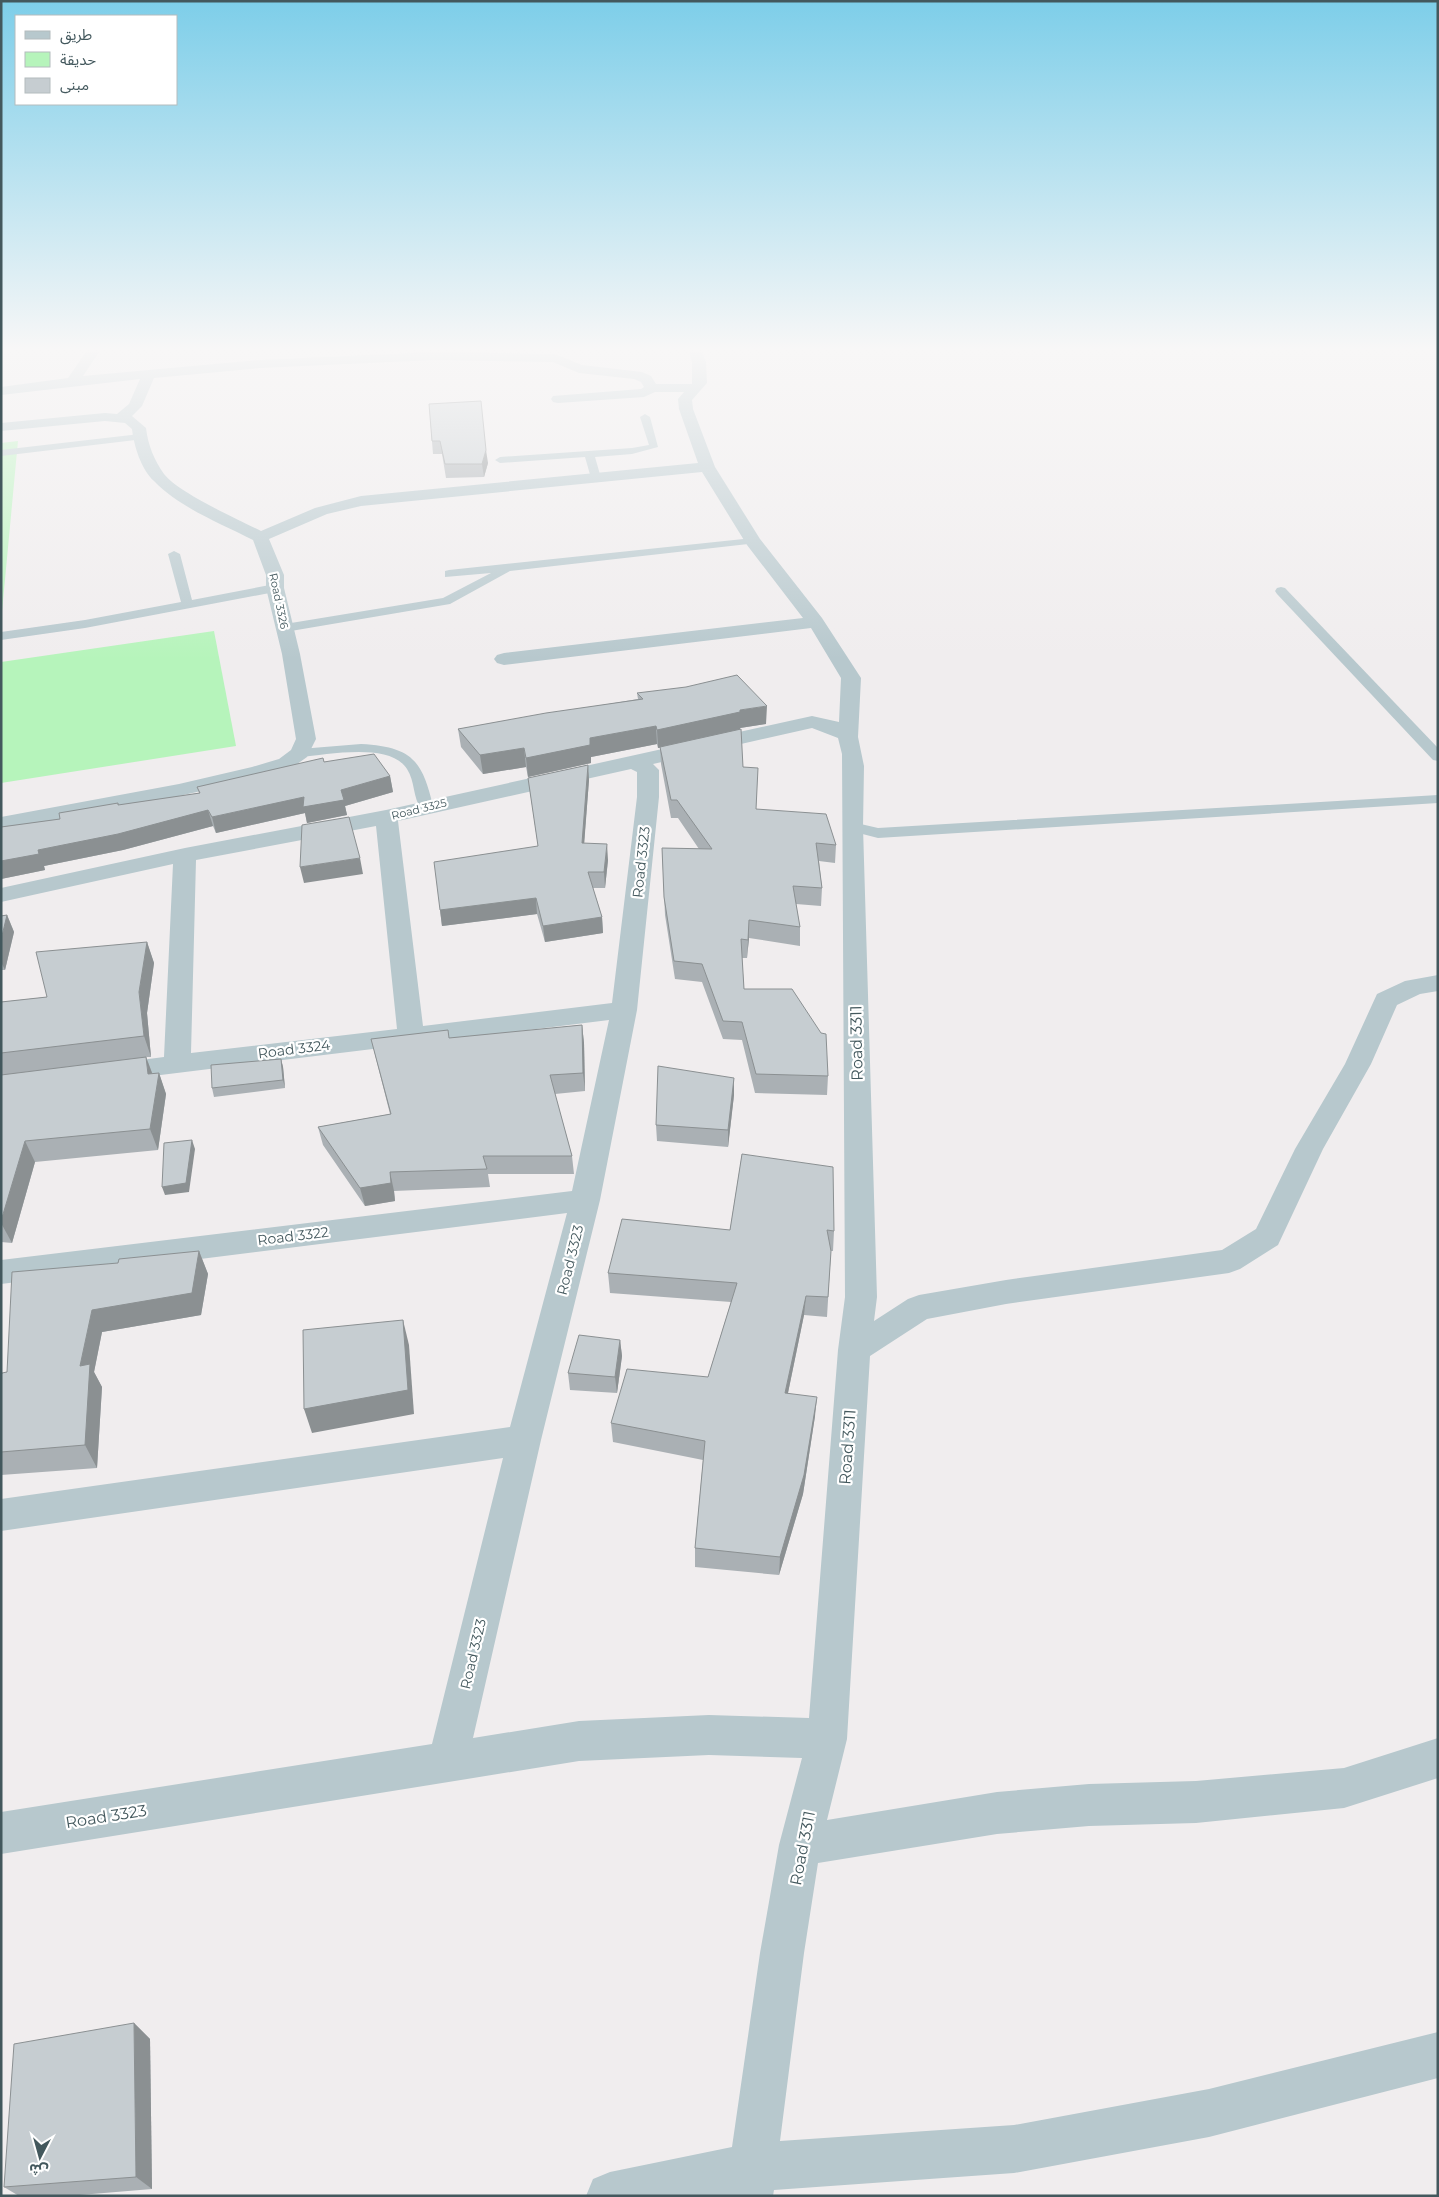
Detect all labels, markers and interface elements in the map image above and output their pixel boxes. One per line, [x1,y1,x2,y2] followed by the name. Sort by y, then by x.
[15,15,178,105] legend
[60,25,92,45] text: طريق
[60,50,96,69] text: حديقة
[60,75,89,94] text: مبنى
[266,572,292,631] street label: Road 3326
[390,795,448,823] street label: Road 3325
[628,825,654,899] street label: Road 3323
[846,1005,867,1081] street label: Road 3311
[257,1036,332,1062] street label: Road 3324
[256,1223,330,1249] street label: Road 3322
[553,1223,587,1297] street label: Road 3323
[835,1409,860,1485] street label: Road 3311
[456,1617,490,1691] street label: Road 3323
[64,1801,148,1832] street label: Road 3323
[786,1809,819,1887] street label: Road 3311
[15,2132,65,2182] north arrow
[28,2160,49,2180] text: ش

